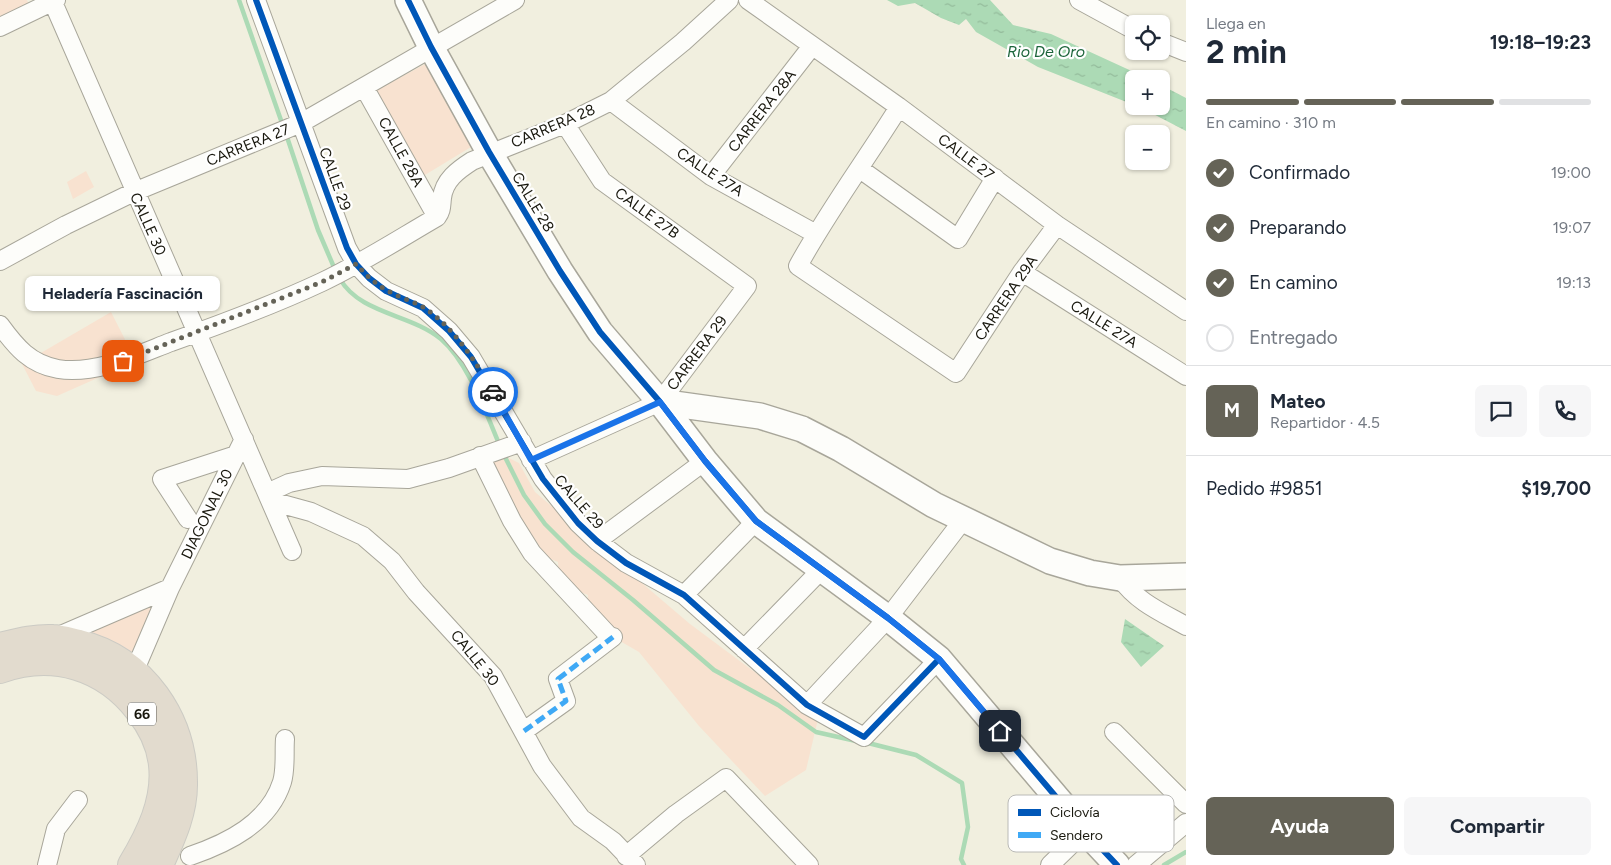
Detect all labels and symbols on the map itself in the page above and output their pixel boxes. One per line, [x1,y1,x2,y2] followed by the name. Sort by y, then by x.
[1007,42,1085,61] water label: Rio De Oro
[724,66,800,156] street label: CARRERA 28A
[508,100,598,152] street label: CARRERA 28
[374,114,428,190] street label: CALLE 28A
[204,120,292,170] street label: CARRERA 27
[934,130,998,184] street label: CALLE 27
[673,144,747,200] street label: CALLE 27A
[315,145,355,213] street label: CALLE 29
[508,169,558,235] street label: CALLE 28
[611,184,683,242] street label: CALLE 27B
[126,190,170,258] street label: CALLE 30
[971,252,1041,344] street label: CARRERA 29A
[26,276,220,311] callout: Heladería Fascinación
[1067,296,1141,352] street label: CALLE 27A
[663,312,731,394] street label: CARRERA 29
[102,340,144,382] pin
[468,367,518,417] courier
[177,466,237,562] street label: DIAGONAL 30
[551,471,607,533] street label: CALLE 29
[447,626,503,690] street label: CALLE 30
[128,702,156,726] road number: 66
[979,710,1021,752] pin
[1008,795,1174,852] legend
[1050,804,1100,821] text: Ciclovía
[1050,827,1103,844] text: Sendero

